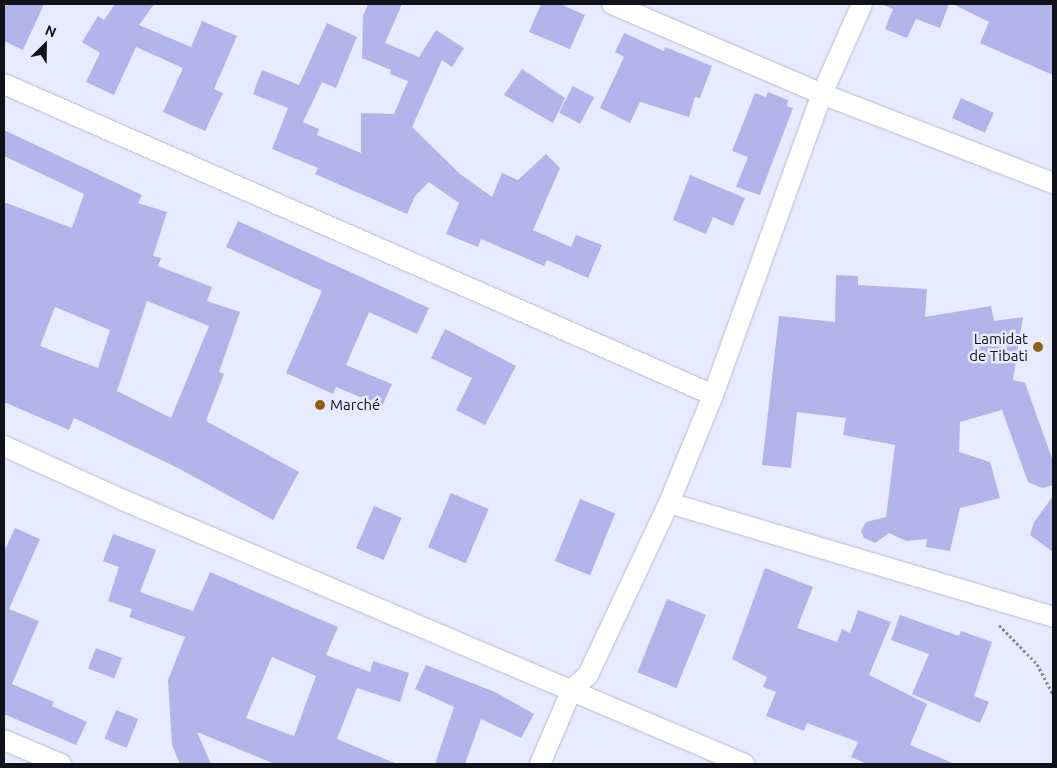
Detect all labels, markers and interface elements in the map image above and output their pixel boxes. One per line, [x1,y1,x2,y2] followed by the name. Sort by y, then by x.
[20,20,70,70] north arrow
[43,22,59,41] text: N
[969,329,1028,364] place label: Lamidat de Tibati
[1032,341,1044,353] marker: Lamidat de Tibati
[330,396,380,414] place label: Marché
[314,399,326,411] marker: Marché

